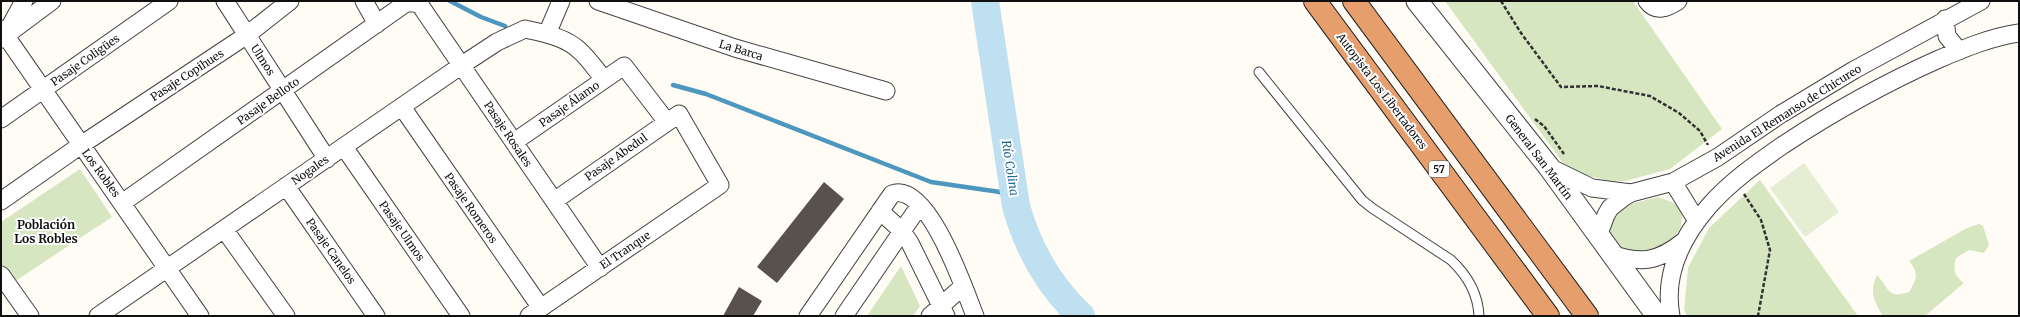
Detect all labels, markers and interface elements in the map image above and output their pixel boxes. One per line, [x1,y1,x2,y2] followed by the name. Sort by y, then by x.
[1333,29,1430,152] street label: Autopista Los Libertadores
[48,31,122,89] street label: Pasaje Coligües
[717,37,765,63] street label: La Barca
[248,42,278,78] street label: Ulmos
[148,46,226,104] street label: Pasaje Copihues
[1709,61,1864,165] street label: Avenida El Remanso de Chicureo
[234,74,302,128] street label: Pasaje Belloto
[536,78,602,130] street label: Pasaje Álamo
[481,99,535,169] street label: Pasaje Rosales
[1502,112,1576,203] street label: General San Martín
[582,130,651,184] street label: Pasaje Abedul
[999,139,1022,197] water label: Río Colina
[79,146,123,200] street label: Los Robles
[289,152,331,188] street label: Nogales
[1429,161,1449,177] road number: 57
[441,170,501,246] street label: Pasaje Romeros
[376,198,428,264] street label: Pasaje Ulmos
[303,215,359,287] street label: Pasaje Canelos
[14,217,78,246] district label: Población Los Robles
[597,228,653,272] street label: El Tranque

